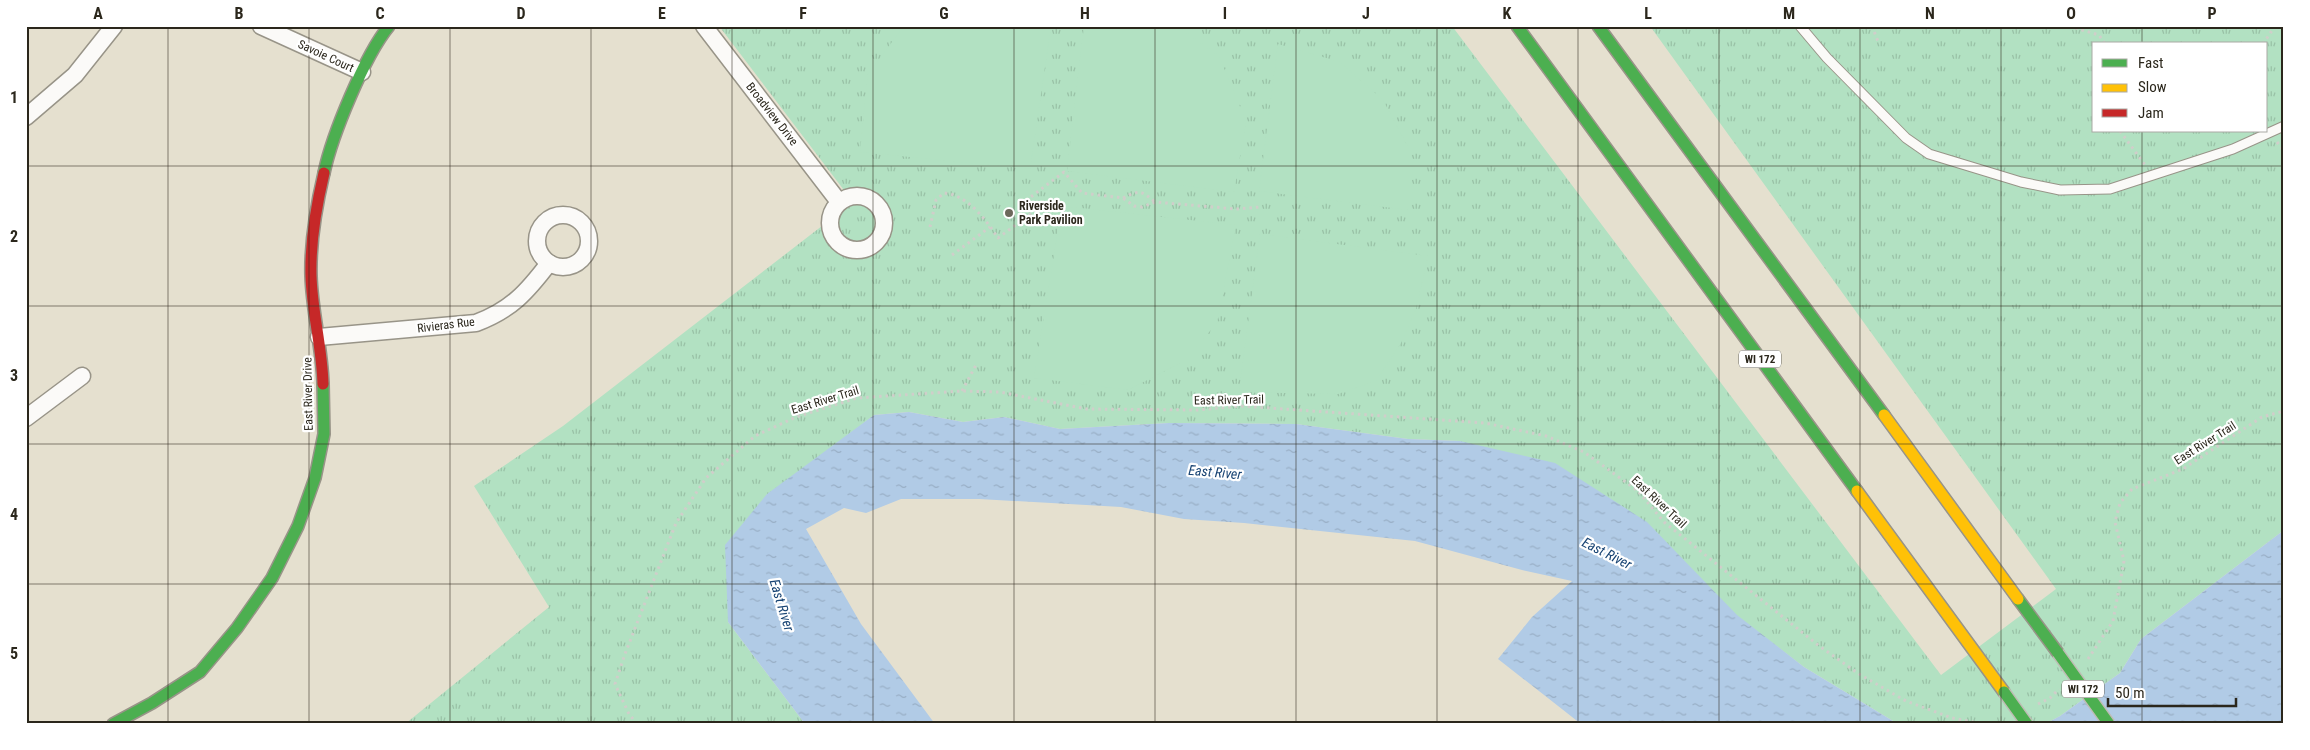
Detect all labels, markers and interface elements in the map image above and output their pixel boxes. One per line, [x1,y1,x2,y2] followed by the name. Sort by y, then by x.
[93,4,103,23] text: A
[235,4,244,23] text: B
[375,4,385,23] text: C
[516,4,526,23] text: D
[658,4,666,23] text: E
[799,4,807,23] text: F
[939,4,949,23] text: G
[1080,4,1090,23] text: H
[1223,4,1227,23] text: I
[1362,4,1370,23] text: J
[1503,4,1512,23] text: K
[1644,4,1652,23] text: L
[1783,4,1795,23] text: M
[1925,4,1935,23] text: N
[2066,4,2076,23] text: O
[2207,4,2217,23] text: P
[296,37,357,75] street label: Savoie Court
[2092,42,2268,132] legend
[2138,54,2163,72] text: Fast
[2138,78,2167,96] text: Slow
[743,80,801,148] street label: Broadview Drive
[10,88,18,107] text: 1
[2138,104,2164,122] text: Jam
[1019,199,1083,227] place label: Riverside Park Pavilion
[1003,207,1015,219] marker: Riverside Park Pavilion
[10,227,18,246] text: 2
[416,314,476,335] street label: Rivieras Rue
[1739,350,1781,368] road number: WI 172
[300,357,316,431] street label: East River Drive
[10,366,18,385] text: 3
[789,383,861,417] street label: East River Trail
[1194,392,1264,408] street label: East River Trail
[2172,419,2238,467] street label: East River Trail
[1188,462,1243,482] water label: East River
[1629,473,1689,531] street label: East River Trail
[10,505,18,524] text: 4
[1580,534,1635,573] water label: East River
[767,577,798,634] water label: East River
[10,644,18,663] text: 5
[2108,675,2235,707] scale bar
[2062,681,2104,698] road number: WI 172
[2115,684,2145,702] text: 50 m

